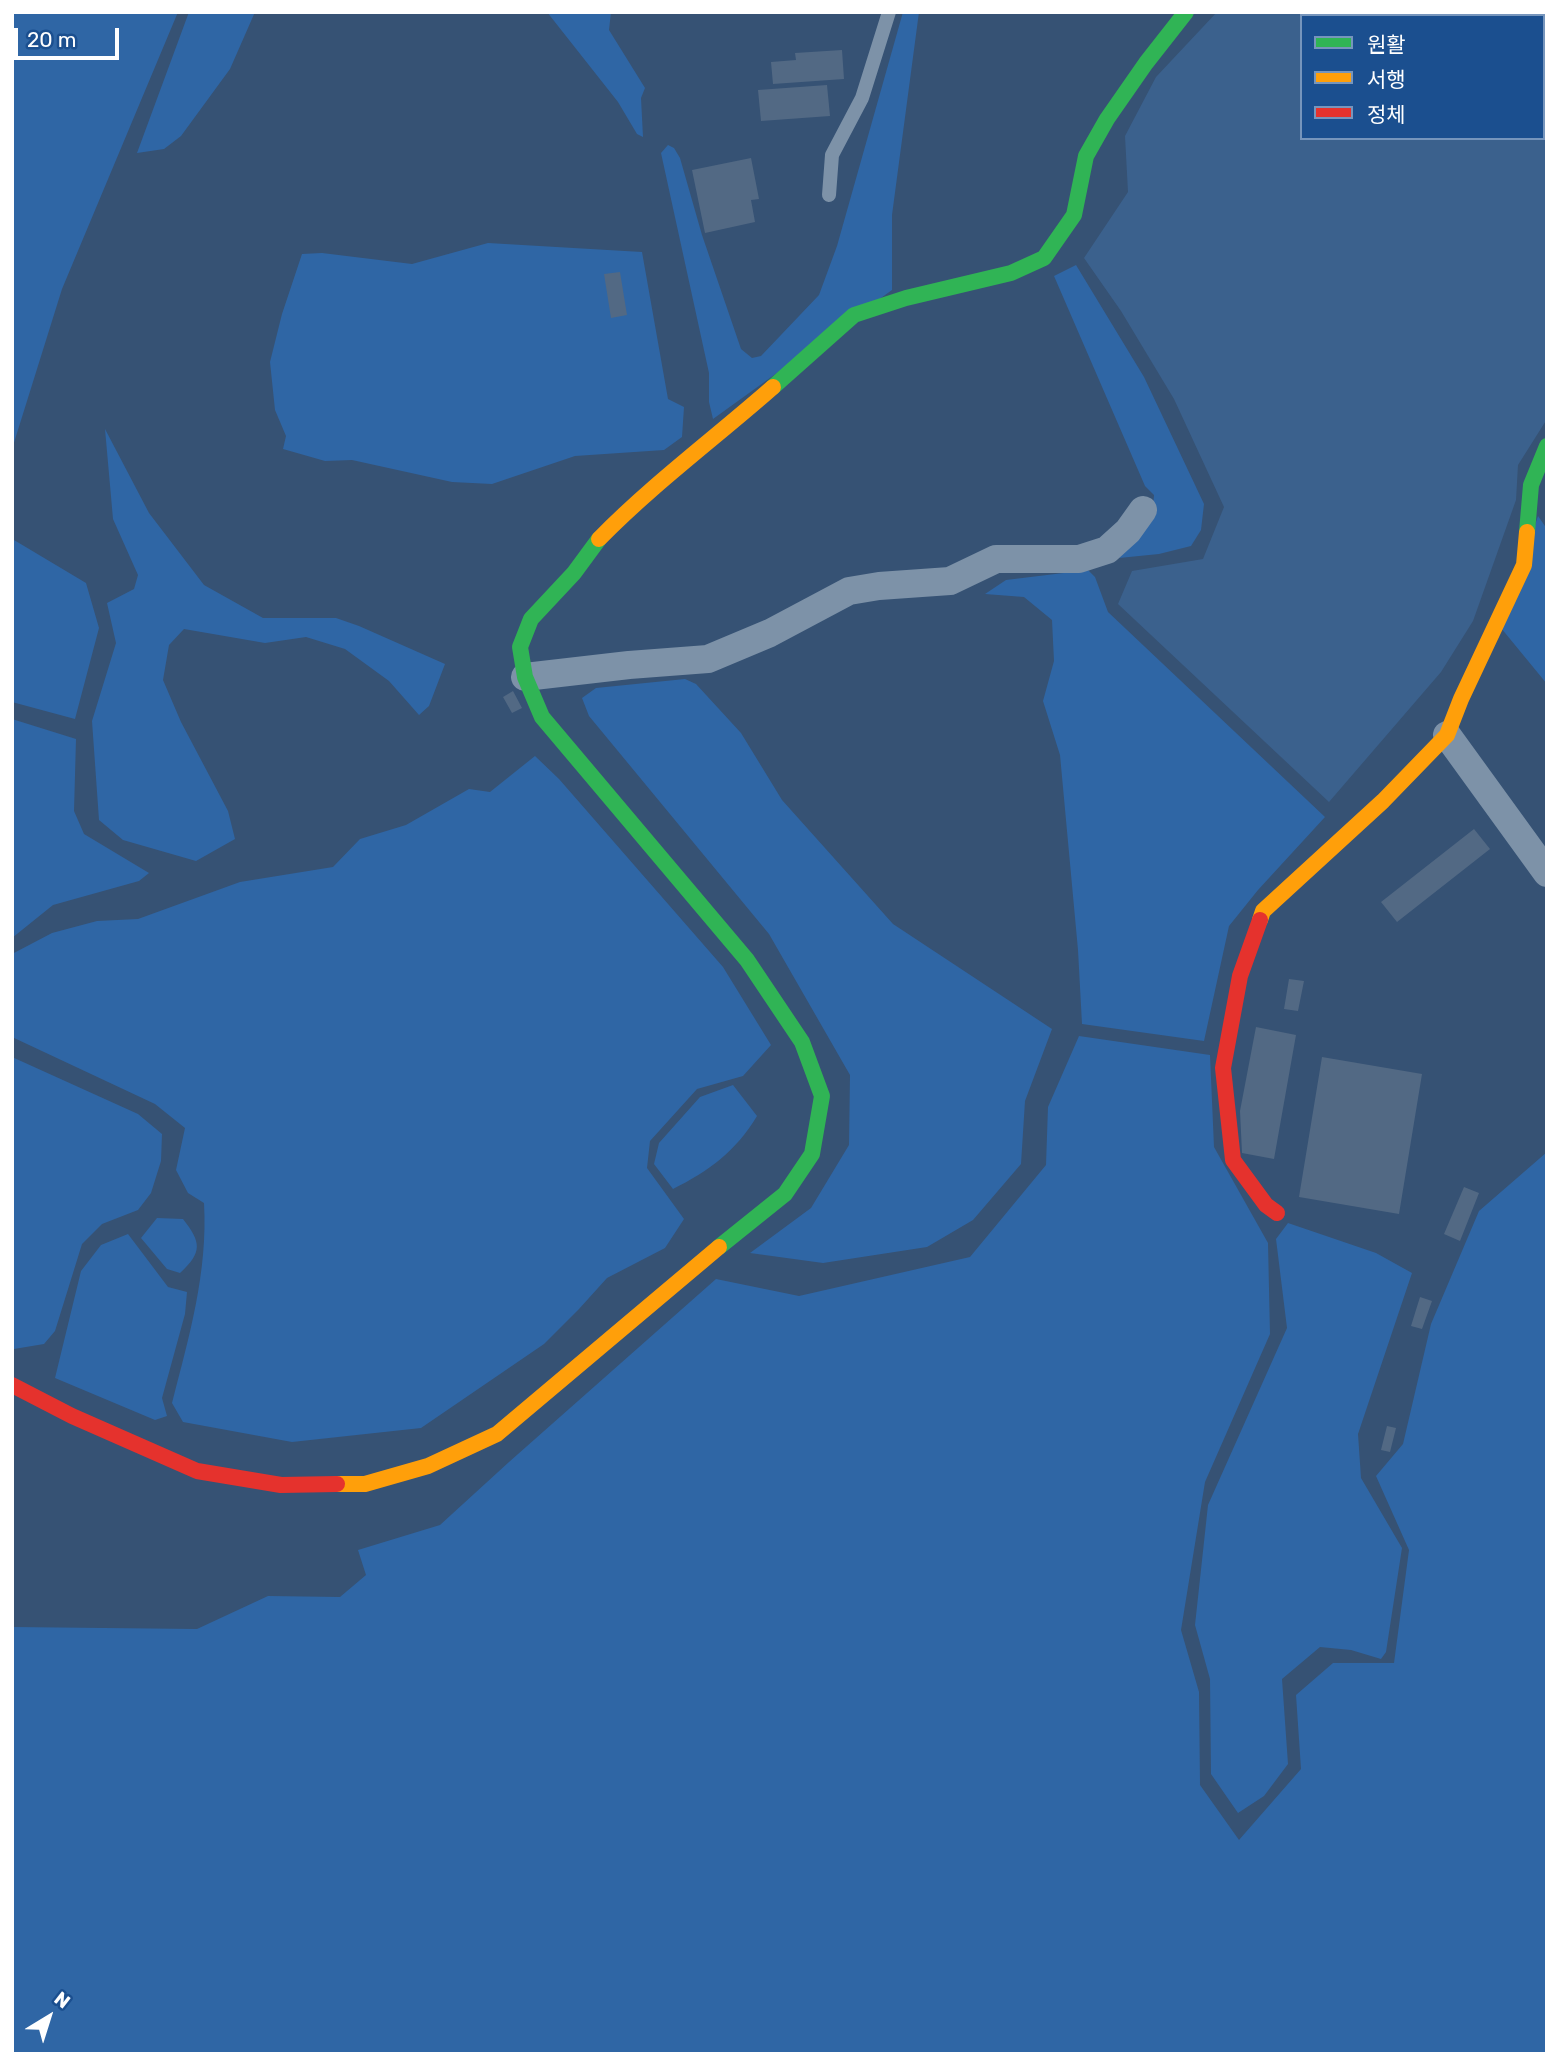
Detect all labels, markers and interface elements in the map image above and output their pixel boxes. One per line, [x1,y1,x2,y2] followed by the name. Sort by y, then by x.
[18,14,122,58] scale bar
[1300,14,1545,140] legend
[27,27,76,52] text: 20 m
[1367,32,1406,57] text: 원활
[1367,67,1406,92] text: 서행
[1367,102,1406,127] text: 정체
[14,1982,84,2052] north arrow
[50,1987,75,2013] text: N

